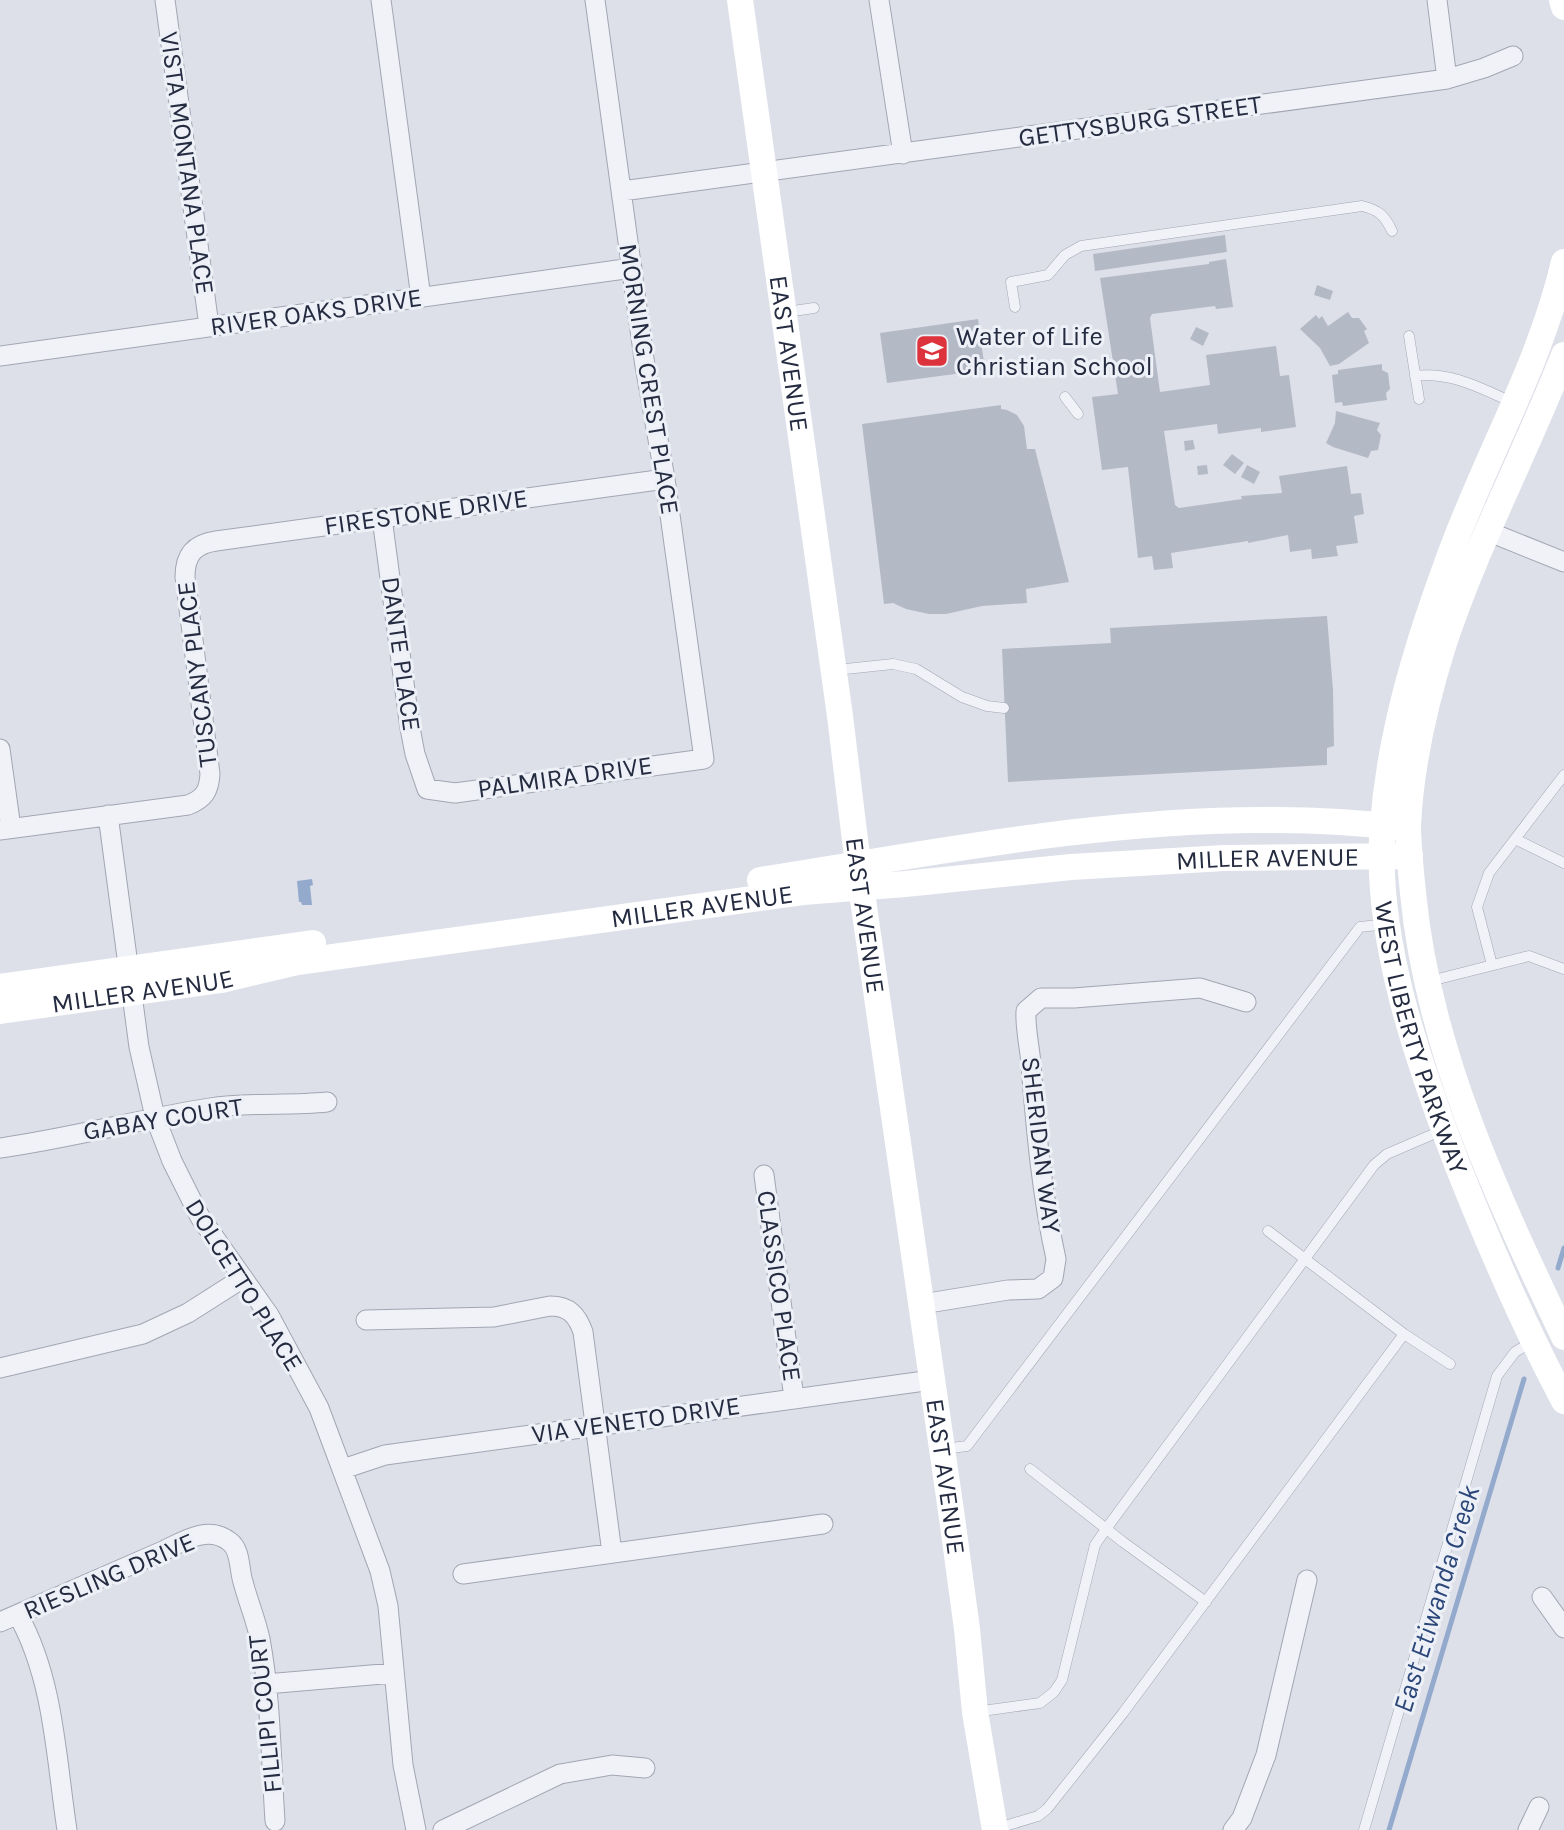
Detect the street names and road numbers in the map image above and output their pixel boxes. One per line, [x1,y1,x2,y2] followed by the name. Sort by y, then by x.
[153,30,221,296] street label: VISTA MONTANA PLACE
[1016,89,1264,153] street label: GETTYSBURG STREET
[612,241,686,517] street label: MORNING CREST PLACE
[763,273,816,434] street label: EAST AVENUE
[208,282,424,342] street label: RIVER OAKS DRIVE
[322,482,530,542] street label: FIRESTONE DRIVE
[375,575,427,733] street label: DANTE PLACE
[170,579,224,769] street label: TUSCANY PLACE
[475,749,655,805] street label: PALMIRA DRIVE
[839,836,892,996] street label: EAST AVENUE
[1175,841,1359,876] street label: MILLER AVENUE
[609,878,795,934] street label: MILLER AVENUE
[1368,899,1475,1180] street label: WEST LIBERTY PARKWAY
[50,962,237,1019] street label: MILLER AVENUE
[1015,1055,1067,1236] street label: SHERIDAN WAY
[81,1091,245,1147] street label: GABAY COURT
[750,1188,808,1384] street label: CLASSICO PLACE
[178,1193,310,1377] street label: DOLCETTO PLACE
[530,1390,742,1450] street label: VIA VENETO DRIVE
[919,1397,972,1557] street label: EAST AVENUE
[19,1526,199,1626] street label: RIESLING DRIVE
[241,1633,289,1795] street label: FILLIPI COURT

